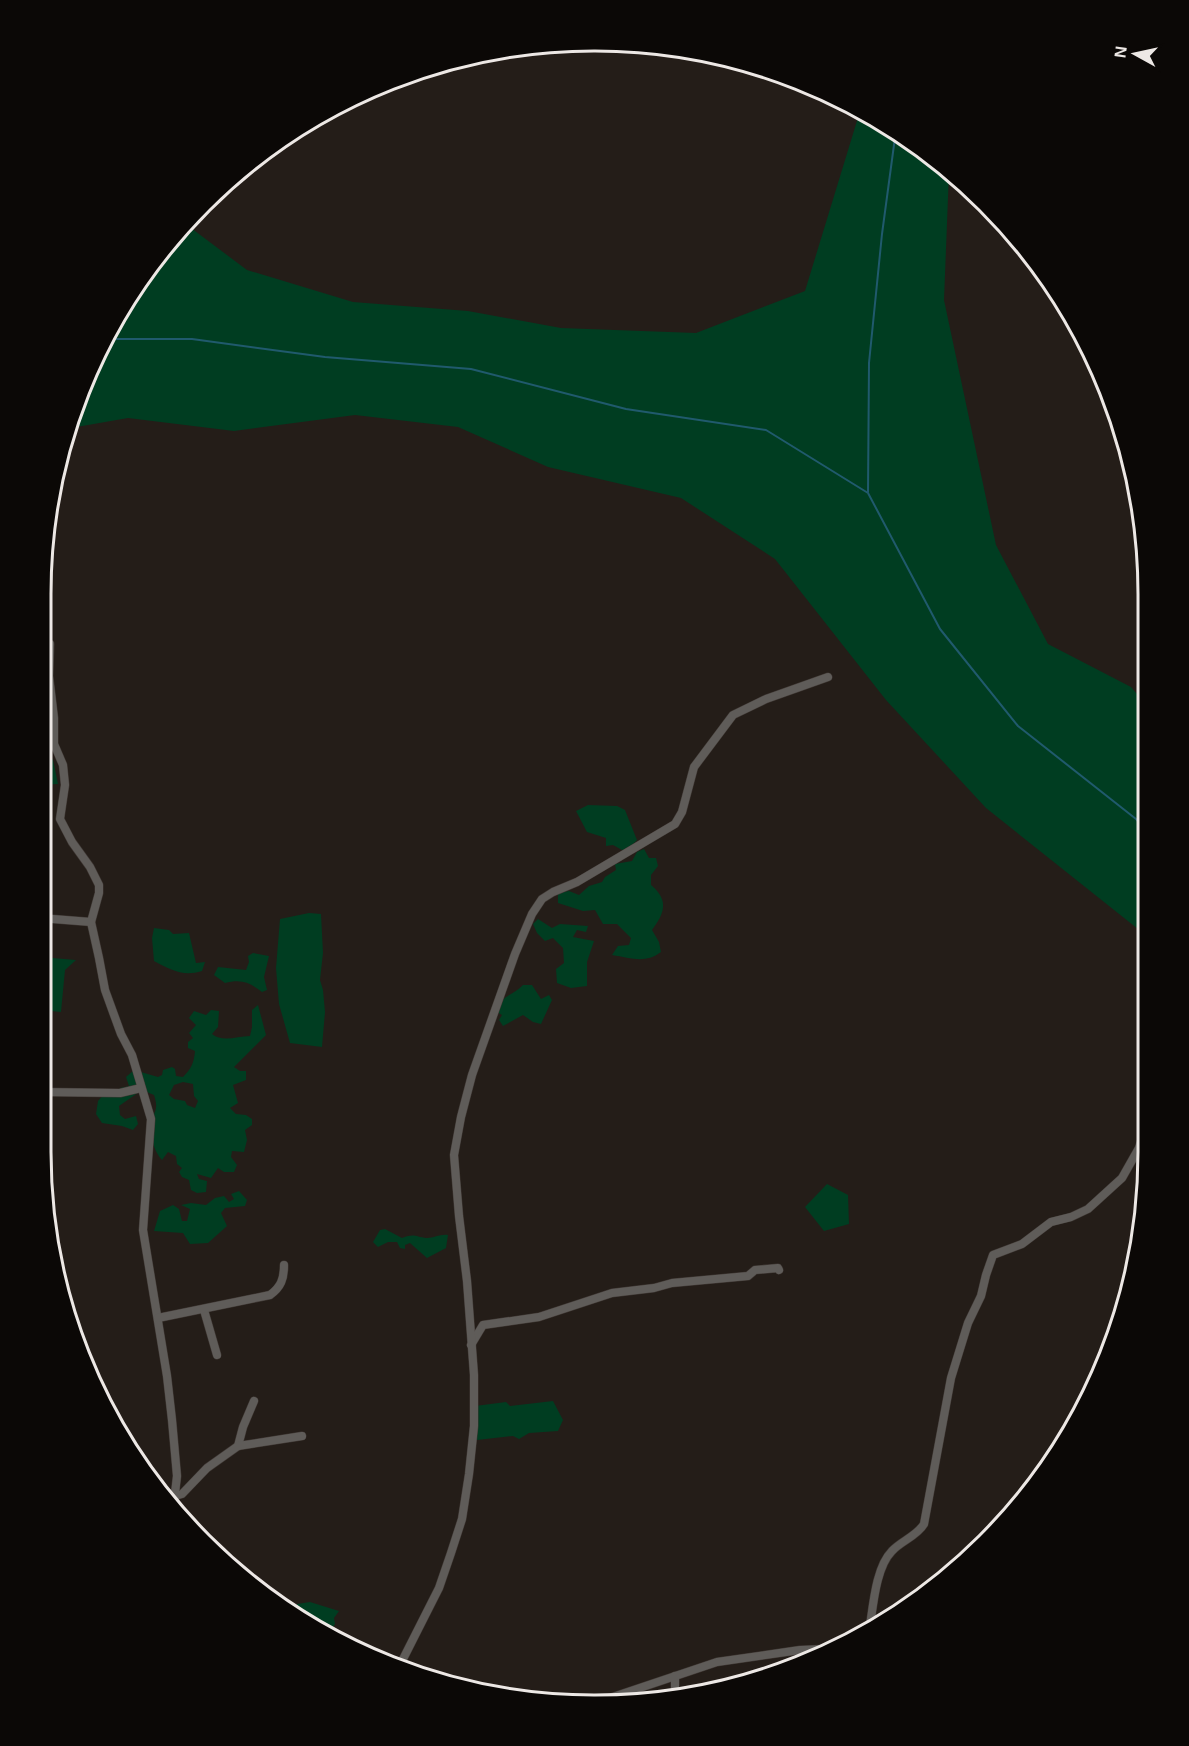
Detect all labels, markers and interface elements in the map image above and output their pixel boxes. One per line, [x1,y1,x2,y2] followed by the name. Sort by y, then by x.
[1105,24,1165,84] north arrow
[1111,45,1130,59] text: N

